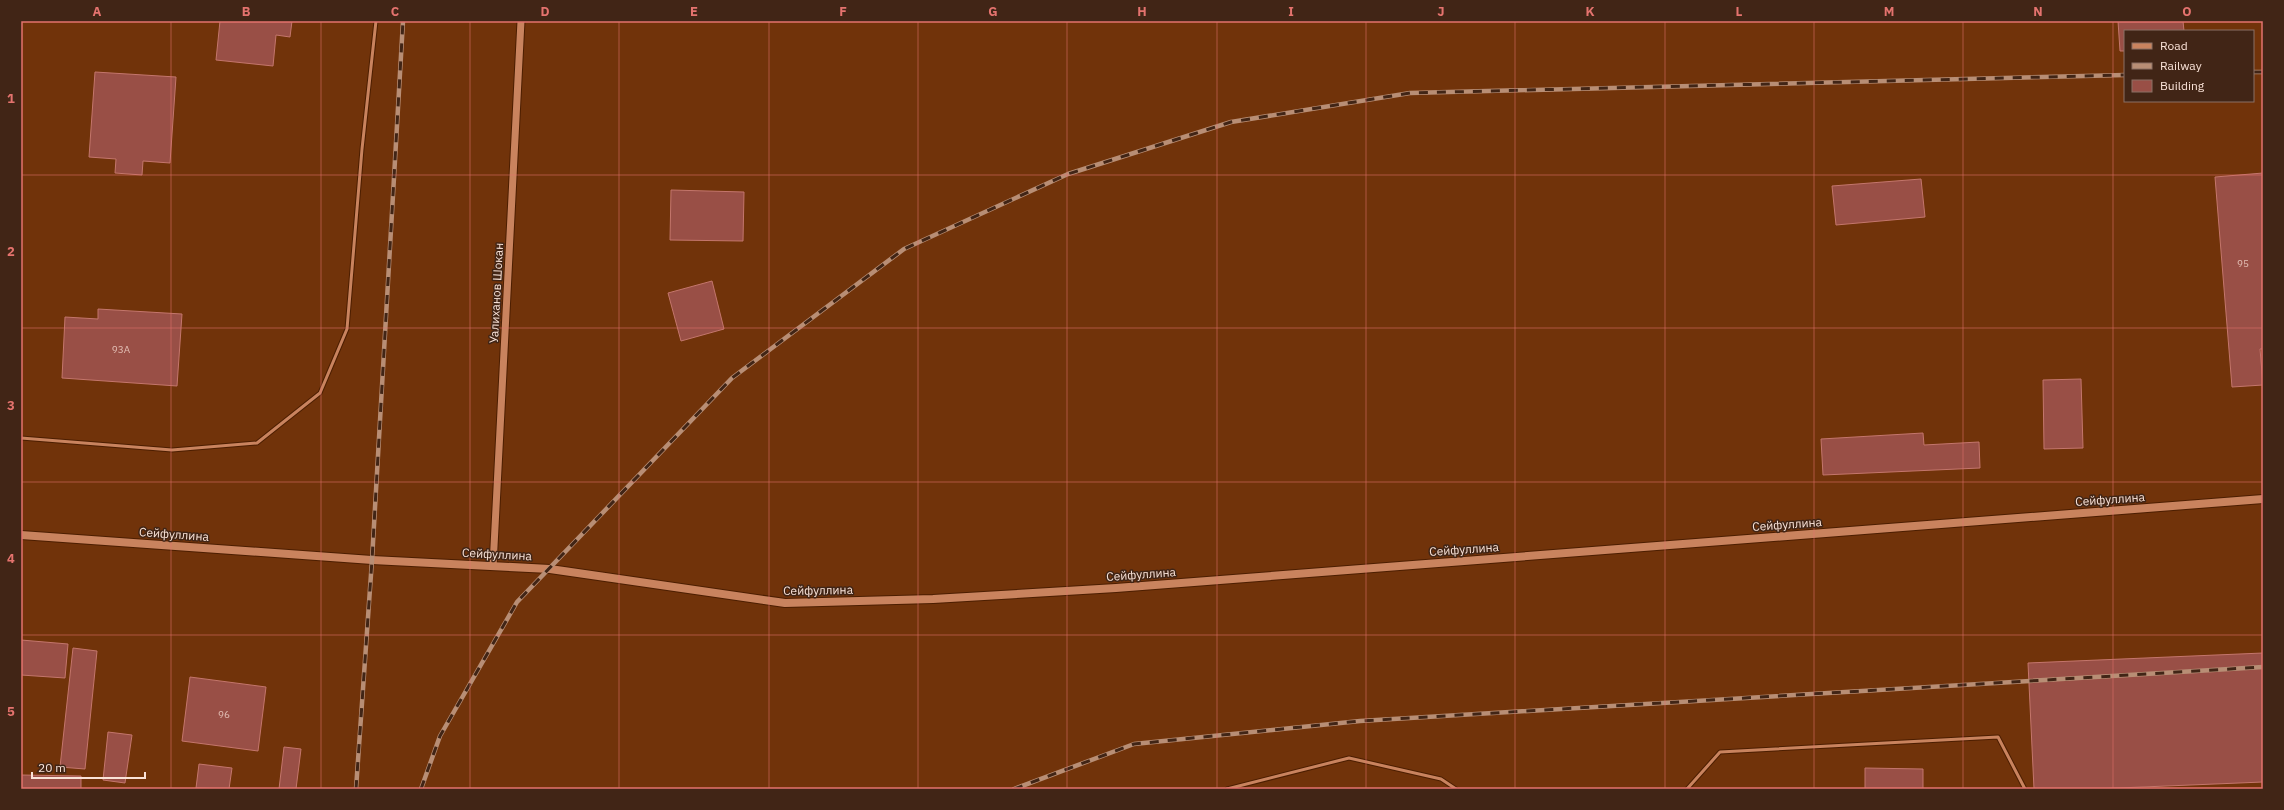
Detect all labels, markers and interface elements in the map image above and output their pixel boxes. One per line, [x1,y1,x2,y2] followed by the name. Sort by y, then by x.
[93,3,102,20] text: A
[242,3,251,20] text: B
[391,3,400,20] text: C
[540,3,550,20] text: D
[690,3,698,20] text: E
[839,3,847,20] text: F
[988,3,998,20] text: G
[1137,3,1147,20] text: H
[1288,3,1294,20] text: I
[1437,3,1445,20] text: J
[1585,3,1595,20] text: K
[1736,3,1743,20] text: L
[1884,3,1894,20] text: M
[2033,3,2043,20] text: N
[2182,3,2192,20] text: O
[2124,30,2254,102] legend
[2160,38,2188,53] text: Road
[2160,58,2202,73] text: Railway
[2160,78,2205,93] text: Building
[7,90,15,107] text: 1
[486,242,506,344] street label: Уалиханов Шокан
[7,243,15,260] text: 2
[2237,257,2249,270] house number: 95
[112,343,131,356] house number: 93А
[7,397,15,414] text: 3
[2075,489,2146,509] street label: Сейфуллина
[1752,514,1823,534] street label: Сейфуллина
[139,524,210,544] street label: Сейфуллина
[1429,539,1500,559] street label: Сейфуллина
[462,545,533,563] street label: Сейфуллина
[7,550,15,567] text: 4
[1106,564,1177,584] street label: Сейфуллина
[783,582,854,598] street label: Сейфуллина
[7,703,15,720] text: 5
[218,708,230,721] house number: 96
[32,754,145,780] scale bar
[38,760,66,775] text: 20 m

